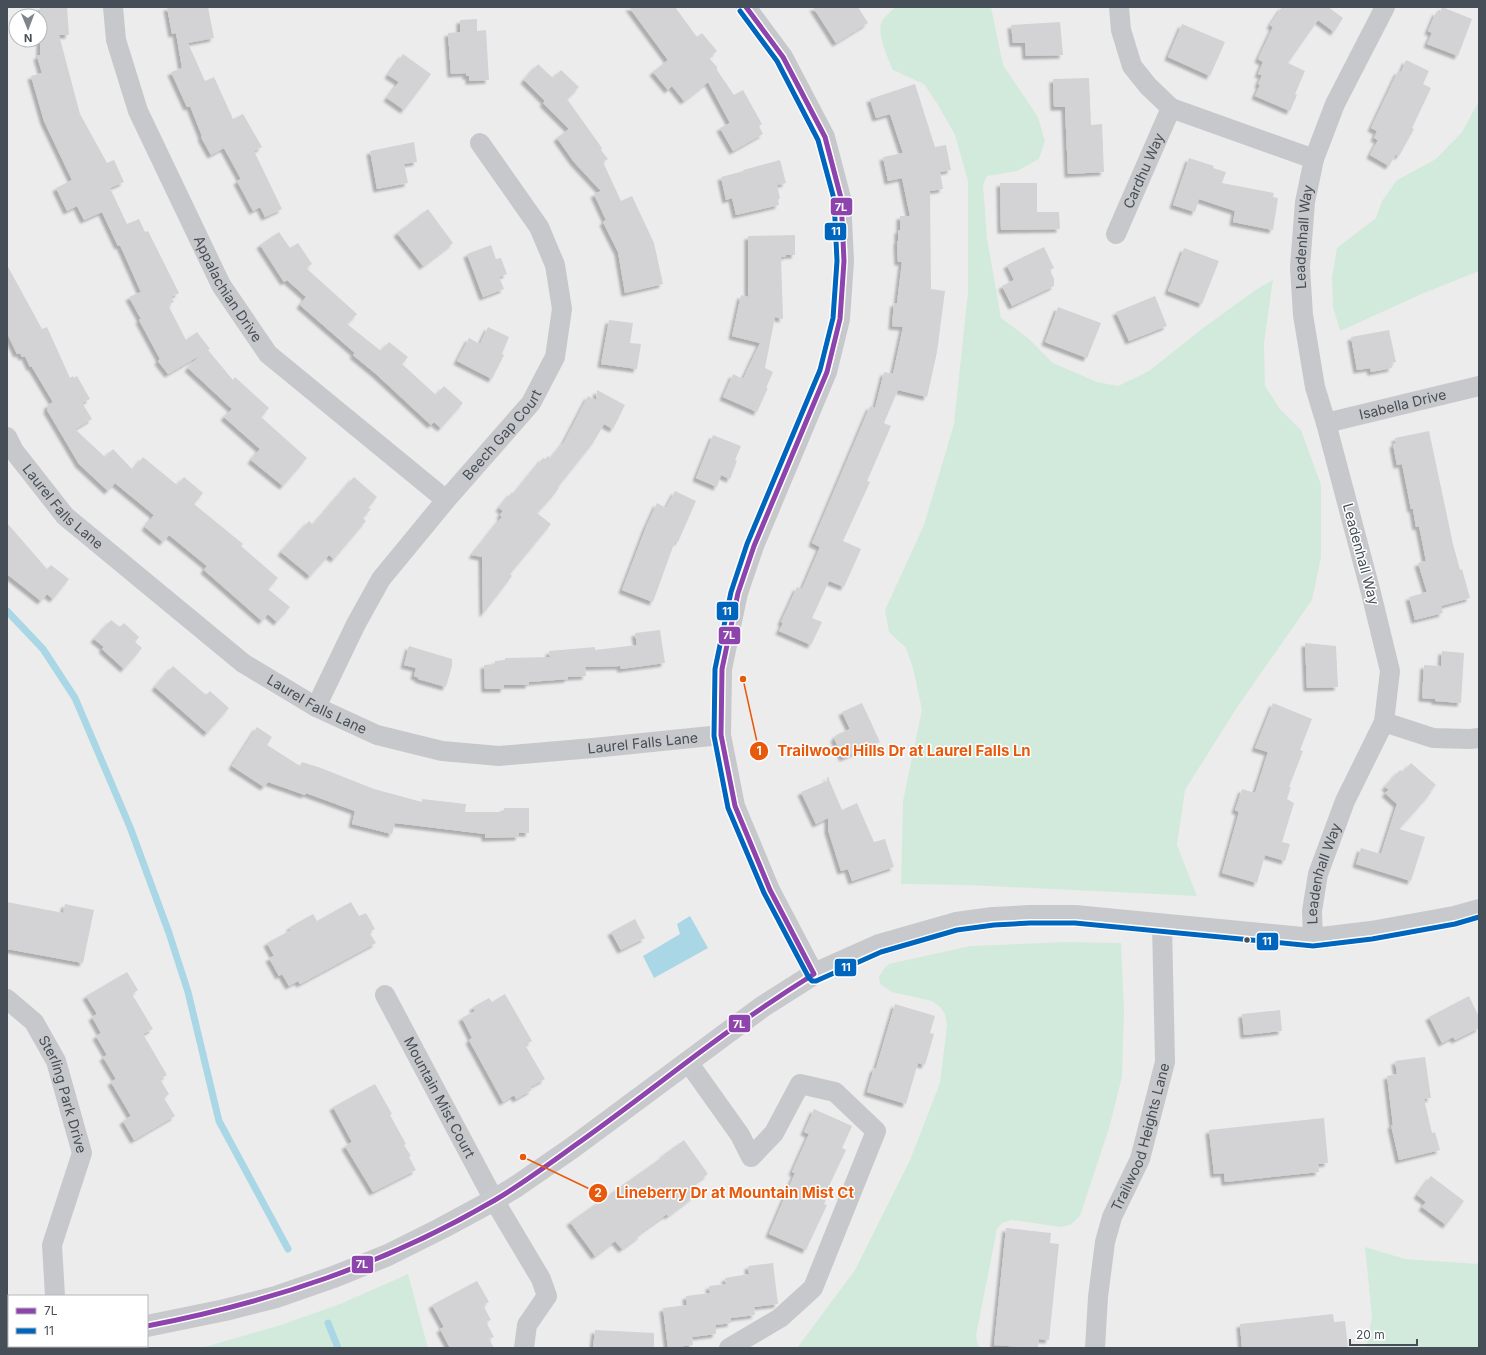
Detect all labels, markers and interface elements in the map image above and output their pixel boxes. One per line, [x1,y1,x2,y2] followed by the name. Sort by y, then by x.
[8,8,48,48] north arrow
[24,31,32,45] text: N
[1119,130,1167,211] street label: Cardhu Way
[1291,183,1316,289] street label: Leadenhall Way
[830,197,853,216] line badge: 7L
[835,200,847,214] text: 7L
[824,222,847,241] line badge: 11
[831,224,841,238] text: 11
[191,233,266,345] street label: Appalachian Drive
[1357,385,1448,423] street label: Isabella Drive
[459,386,545,483] street label: Beech Gap Court
[19,460,107,552] street label: Laurel Falls Lane
[1340,501,1383,607] street label: Leadenhall Way
[716,601,739,621] line badge: 11
[722,604,732,618] text: 11
[718,626,741,645] line badge: 7L
[723,628,735,642] text: 7L
[264,671,370,737] street label: Laurel Falls Lane
[587,728,699,756] street label: Laurel Falls Lane
[749,737,1038,764] callout: Trailwood Hills Dr at Laurel Falls Ln
[777,741,1031,760] text: Trailwood Hills Dr at Laurel Falls Ln
[756,743,762,758] text: 1
[1303,820,1344,925] street label: Leadenhall Way
[1256,932,1279,951] line badge: 11
[1262,934,1272,948] text: 11
[1242,935,1252,945] unlabelled marker
[834,958,857,977] line badge: 11
[841,960,851,974] text: 11
[728,1014,751,1033] line badge: 7L
[733,1017,745,1031] text: 7L
[35,1032,91,1155] street label: Sterling Park Drive
[401,1034,479,1161] street label: Mountain Mist Court
[1107,1061,1172,1214] street label: Trailwood Heights Lane
[588,1179,862,1206] callout: Lineberry Dr at Mountain Mist Ct
[616,1183,854,1202] text: Lineberry Dr at Mountain Mist Ct
[594,1185,602,1200] text: 2
[351,1255,374,1274] line badge: 7L
[356,1257,368,1271] text: 7L
[8,1295,148,1347] legend
[44,1303,58,1318] text: 7L
[1350,1321,1417,1347] scale bar
[44,1323,54,1338] text: 11
[1356,1327,1385,1342] text: 20 m

